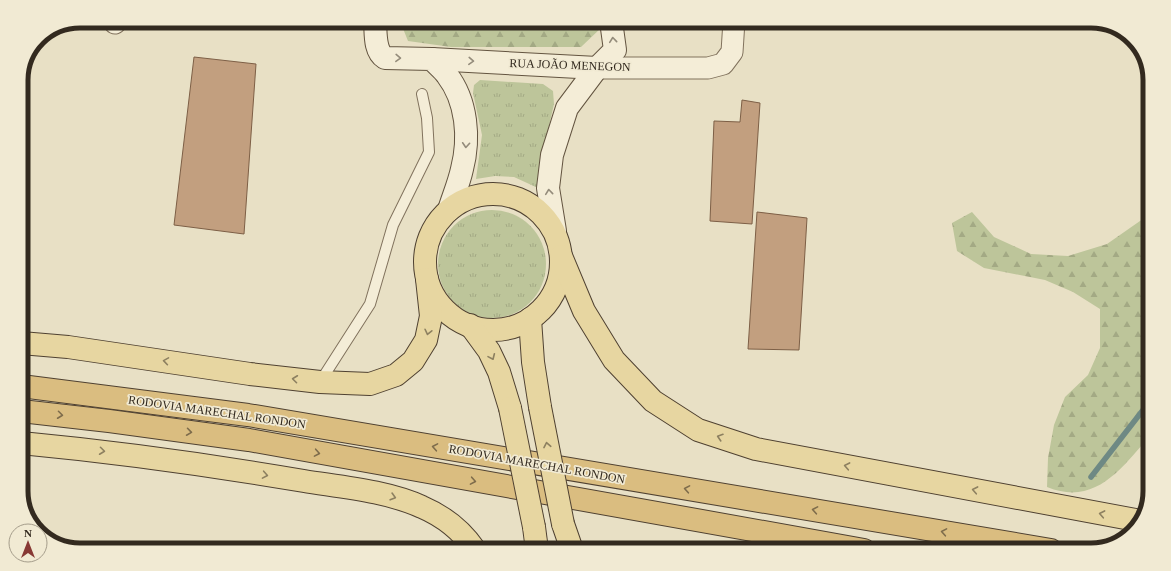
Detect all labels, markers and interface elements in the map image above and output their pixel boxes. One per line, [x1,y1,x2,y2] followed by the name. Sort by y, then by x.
[609,37,618,43] one-way arrow
[395,54,401,62] one-way arrow
[509,56,631,74] street label: RUA JOÃO MENEGON
[468,57,474,66] one-way arrow
[461,142,470,148] one-way arrow
[545,189,554,195] one-way arrow
[424,329,432,335] one-way arrow
[487,353,495,360] one-way arrow
[163,357,169,366] one-way arrow
[292,375,298,384] one-way arrow
[127,393,307,431] street label: RODOVIA MARECHAL RONDON
[57,411,63,420] one-way arrow
[186,427,192,436] one-way arrow
[717,434,724,442] one-way arrow
[544,441,552,448] one-way arrow
[448,442,627,486] street label: RODOVIA MARECHAL RONDON
[432,443,438,451] one-way arrow
[99,447,105,456] one-way arrow
[314,448,320,456] one-way arrow
[844,462,850,471] one-way arrow
[262,470,269,478] one-way arrow
[470,476,476,484] one-way arrow
[684,485,690,494] one-way arrow
[972,486,978,495] one-way arrow
[390,492,397,501] one-way arrow
[812,507,819,515] one-way arrow
[1099,510,1106,518] one-way arrow
[8,523,48,563] north arrow
[24,527,32,539] text: N
[941,528,947,537] one-way arrow

